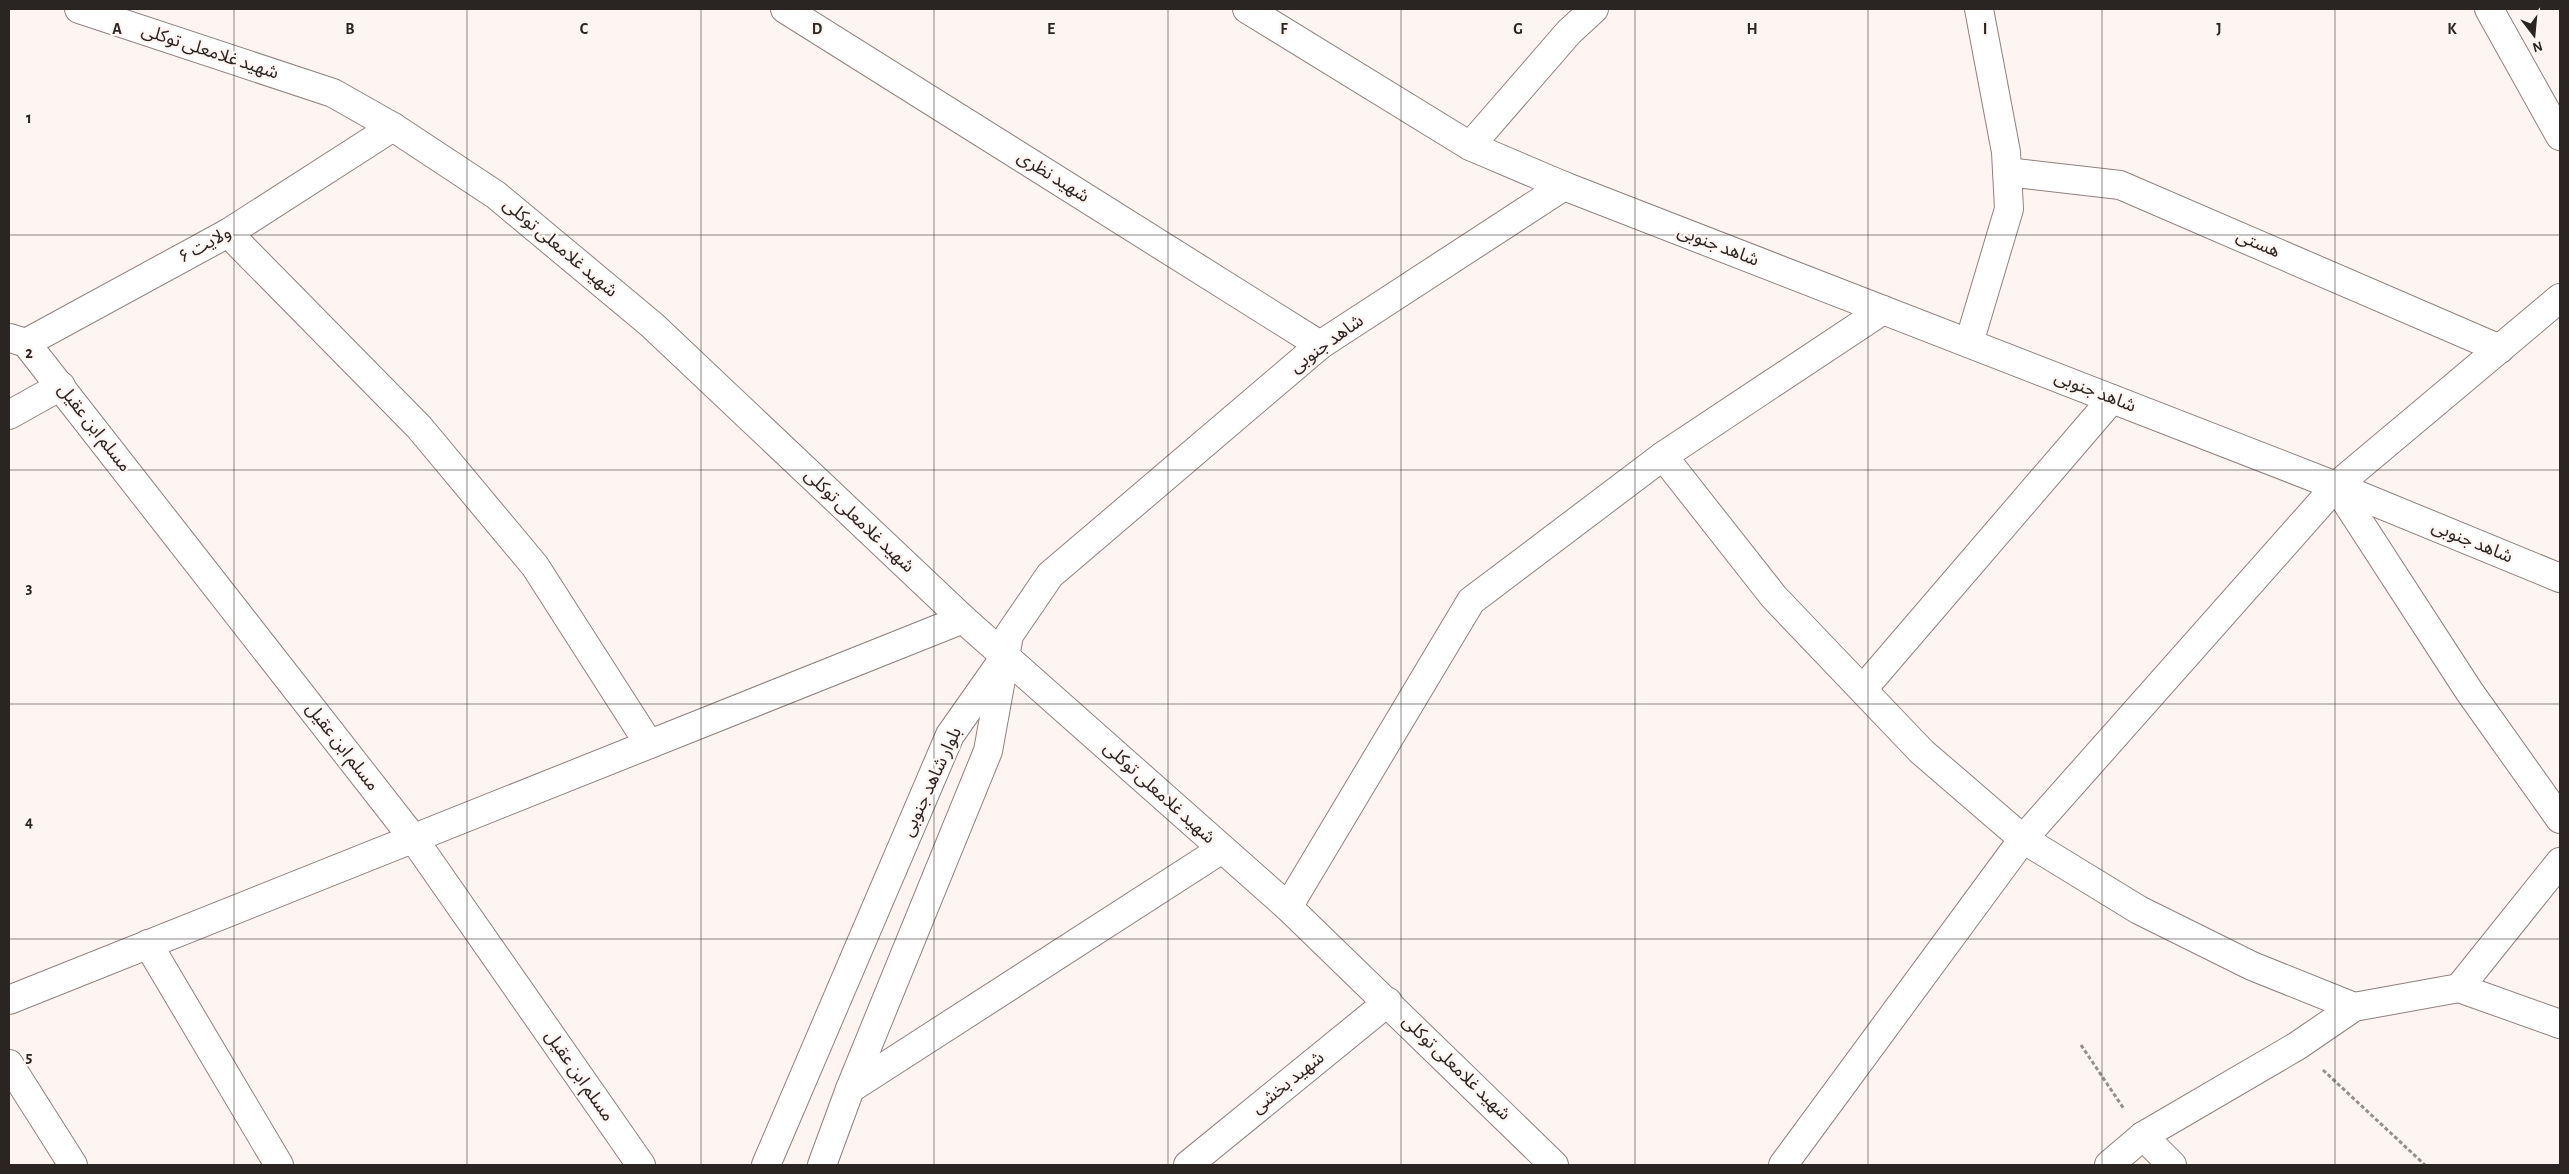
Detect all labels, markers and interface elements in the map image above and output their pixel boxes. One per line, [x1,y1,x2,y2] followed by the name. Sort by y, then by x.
[2509,10,2559,60] north arrow
[112,21,122,37] text: A
[139,21,281,84] street label: شهید غلامعلی توکلی
[345,21,355,37] text: B
[580,21,589,37] text: C
[812,21,823,37] text: D
[1047,21,1055,37] text: E
[1280,21,1288,37] text: F
[1513,21,1523,37] text: G
[1746,21,1758,37] text: H
[1983,21,1987,37] text: I
[2216,21,2222,37] text: J
[2447,21,2457,37] text: K
[2531,38,2544,55] text: N
[26,110,32,126] text: 1
[1013,148,1092,207] street label: شهید نظری
[499,195,620,302] street label: شهید غلامعلی توکلی
[1674,222,1761,271] street label: شاهد جنوبی
[176,223,234,267] street label: ولایت ۶
[2233,227,2283,262] street label: هستی
[1287,312,1368,377] street label: شاهد جنوبی
[25,345,33,361] text: 2
[2051,368,2138,417] street label: شاهد جنوبی
[52,381,134,477] street label: مسلم ابن عقیل
[800,466,917,577] street label: شهید غلامعلی توکلی
[2429,518,2515,567] street label: شاهد جنوبی
[26,580,33,596] text: 3
[300,700,382,796] street label: مسلم ابن عقیل
[899,725,966,840] street label: بلوار شاهد جنوبی
[1099,739,1218,848] street label: شهید غلامعلی توکلی
[25,814,33,830] text: 4
[1398,1012,1514,1125] street label: شهید غلامعلی توکلی
[539,1027,617,1126] street label: مسلم ابن عقیل
[26,1049,33,1065] text: 5
[1248,1049,1328,1118] street label: شهید بخشی

